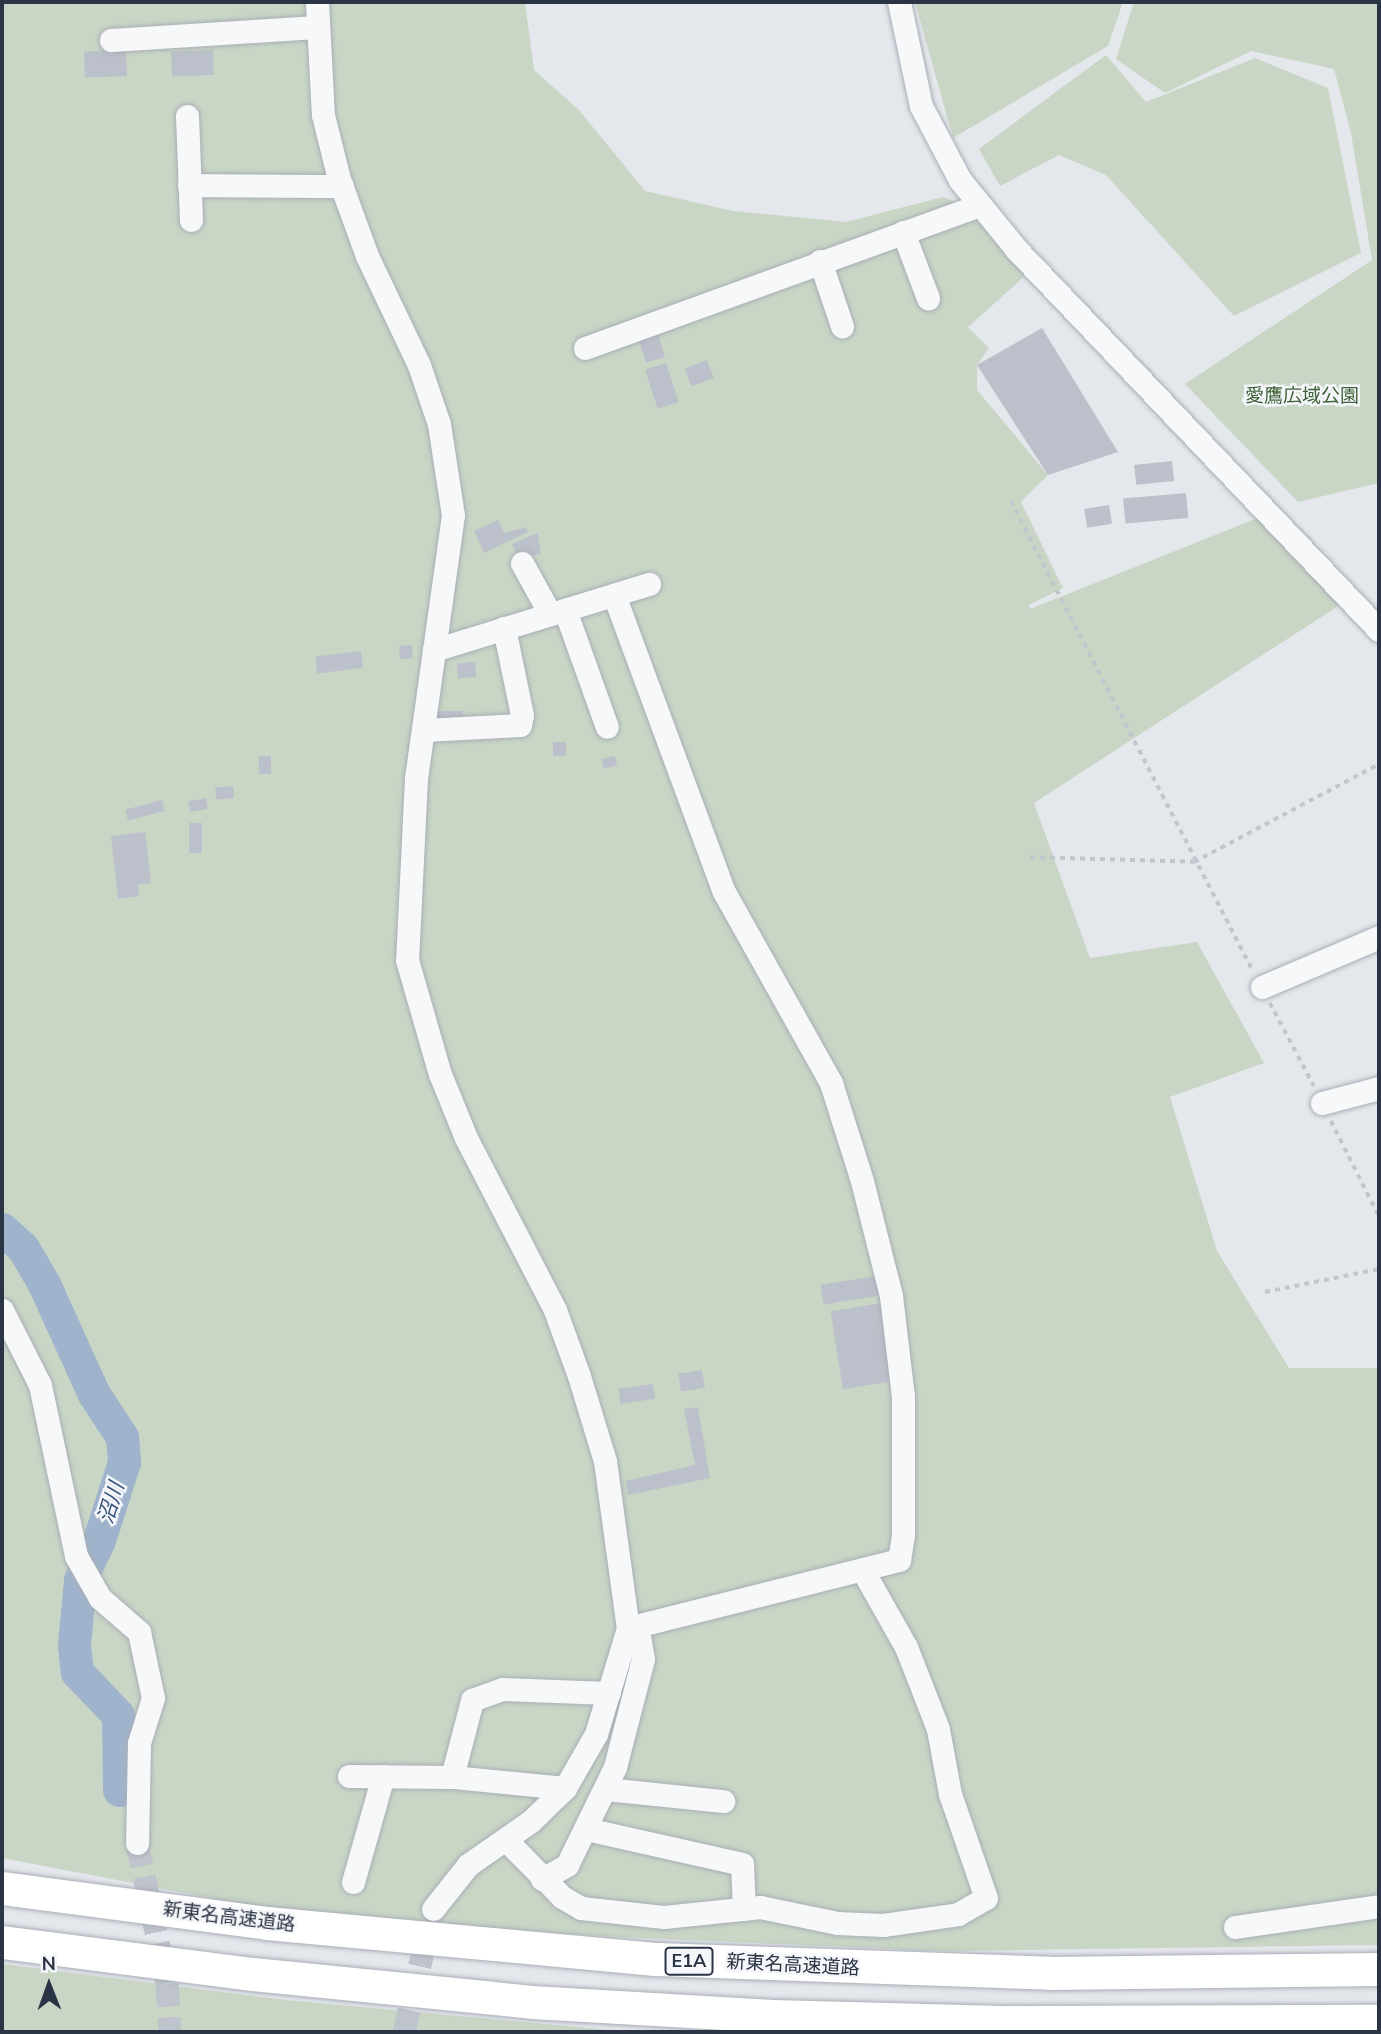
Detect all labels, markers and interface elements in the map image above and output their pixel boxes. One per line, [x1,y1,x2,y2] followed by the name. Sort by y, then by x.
[1245,386,1359,408] park label: 愛鷹広域公園
[93,1479,129,1527] water label: 沼川
[162,1899,296,1937] street label: 新東名高速道路
[664,1947,714,1976] road number: E1A
[14,1950,84,2020] north arrow
[41,1951,56,1977] text: N
[726,1951,860,1981] street label: 新東名高速道路

